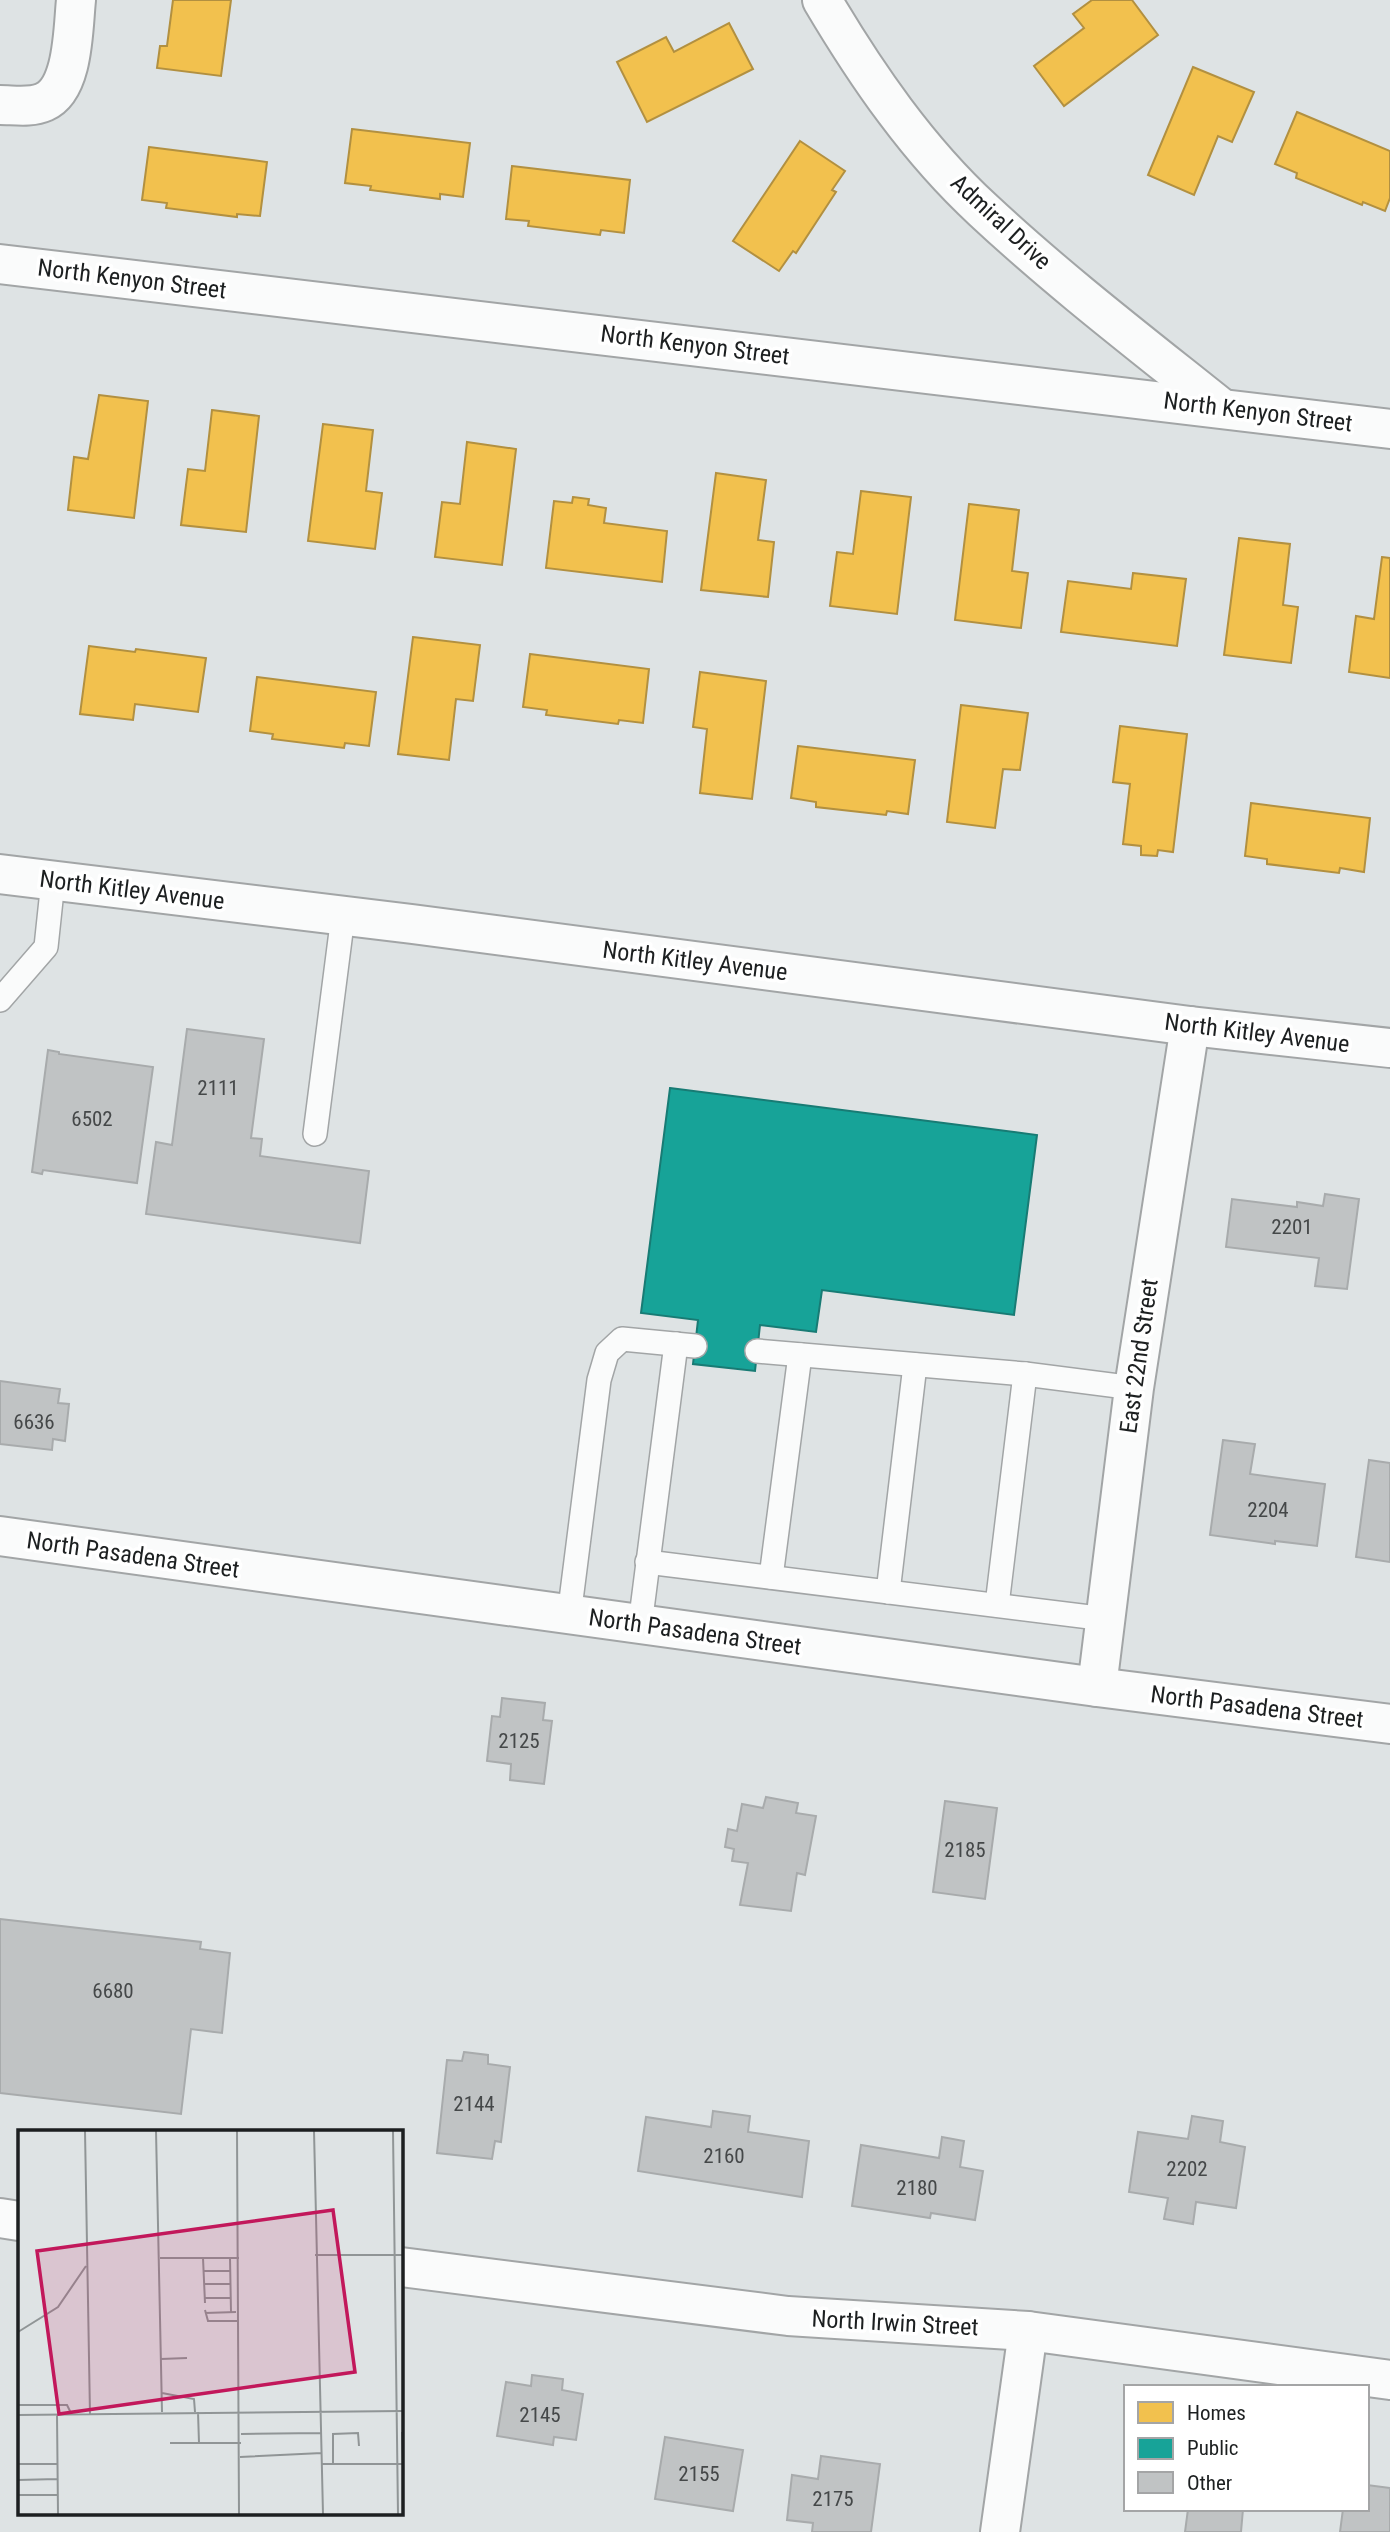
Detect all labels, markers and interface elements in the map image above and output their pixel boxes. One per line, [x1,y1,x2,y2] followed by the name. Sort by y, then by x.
[945,169,1057,275] street label: Admiral Drive
[36,254,228,304] street label: North Kenyon Street
[599,320,791,370] street label: North Kenyon Street
[1162,387,1354,437] street label: North Kenyon Street
[38,865,226,915] street label: North Kitley Avenue
[601,936,789,986] street label: North Kitley Avenue
[1163,1008,1351,1058] street label: North Kitley Avenue
[197,1076,239,1100] house number: 2111
[71,1107,113,1131] house number: 6502
[1271,1215,1313,1239] house number: 2201
[1114,1277,1164,1435] street label: East 22nd Street
[13,1410,55,1434] house number: 6636
[1247,1498,1289,1522] house number: 2204
[25,1526,241,1584] street label: North Pasadena Street
[587,1603,803,1661] street label: North Pasadena Street
[1149,1680,1365,1734] street label: North Pasadena Street
[498,1729,540,1753] house number: 2125
[944,1838,986,1862] house number: 2185
[92,1979,134,2003] house number: 6680
[453,2092,495,2116] house number: 2144
[18,2130,402,2514] inset map
[703,2144,745,2168] house number: 2160
[1166,2157,1208,2181] house number: 2202
[896,2176,938,2200] house number: 2180
[811,2305,979,2341] street label: North Irwin Street
[1124,2385,1369,2511] legend
[1187,2401,1246,2425] text: Homes
[519,2403,561,2427] house number: 2145
[1187,2436,1239,2460] text: Public
[678,2462,720,2486] house number: 2155
[1187,2471,1232,2495] text: Other
[812,2487,854,2511] house number: 2175

